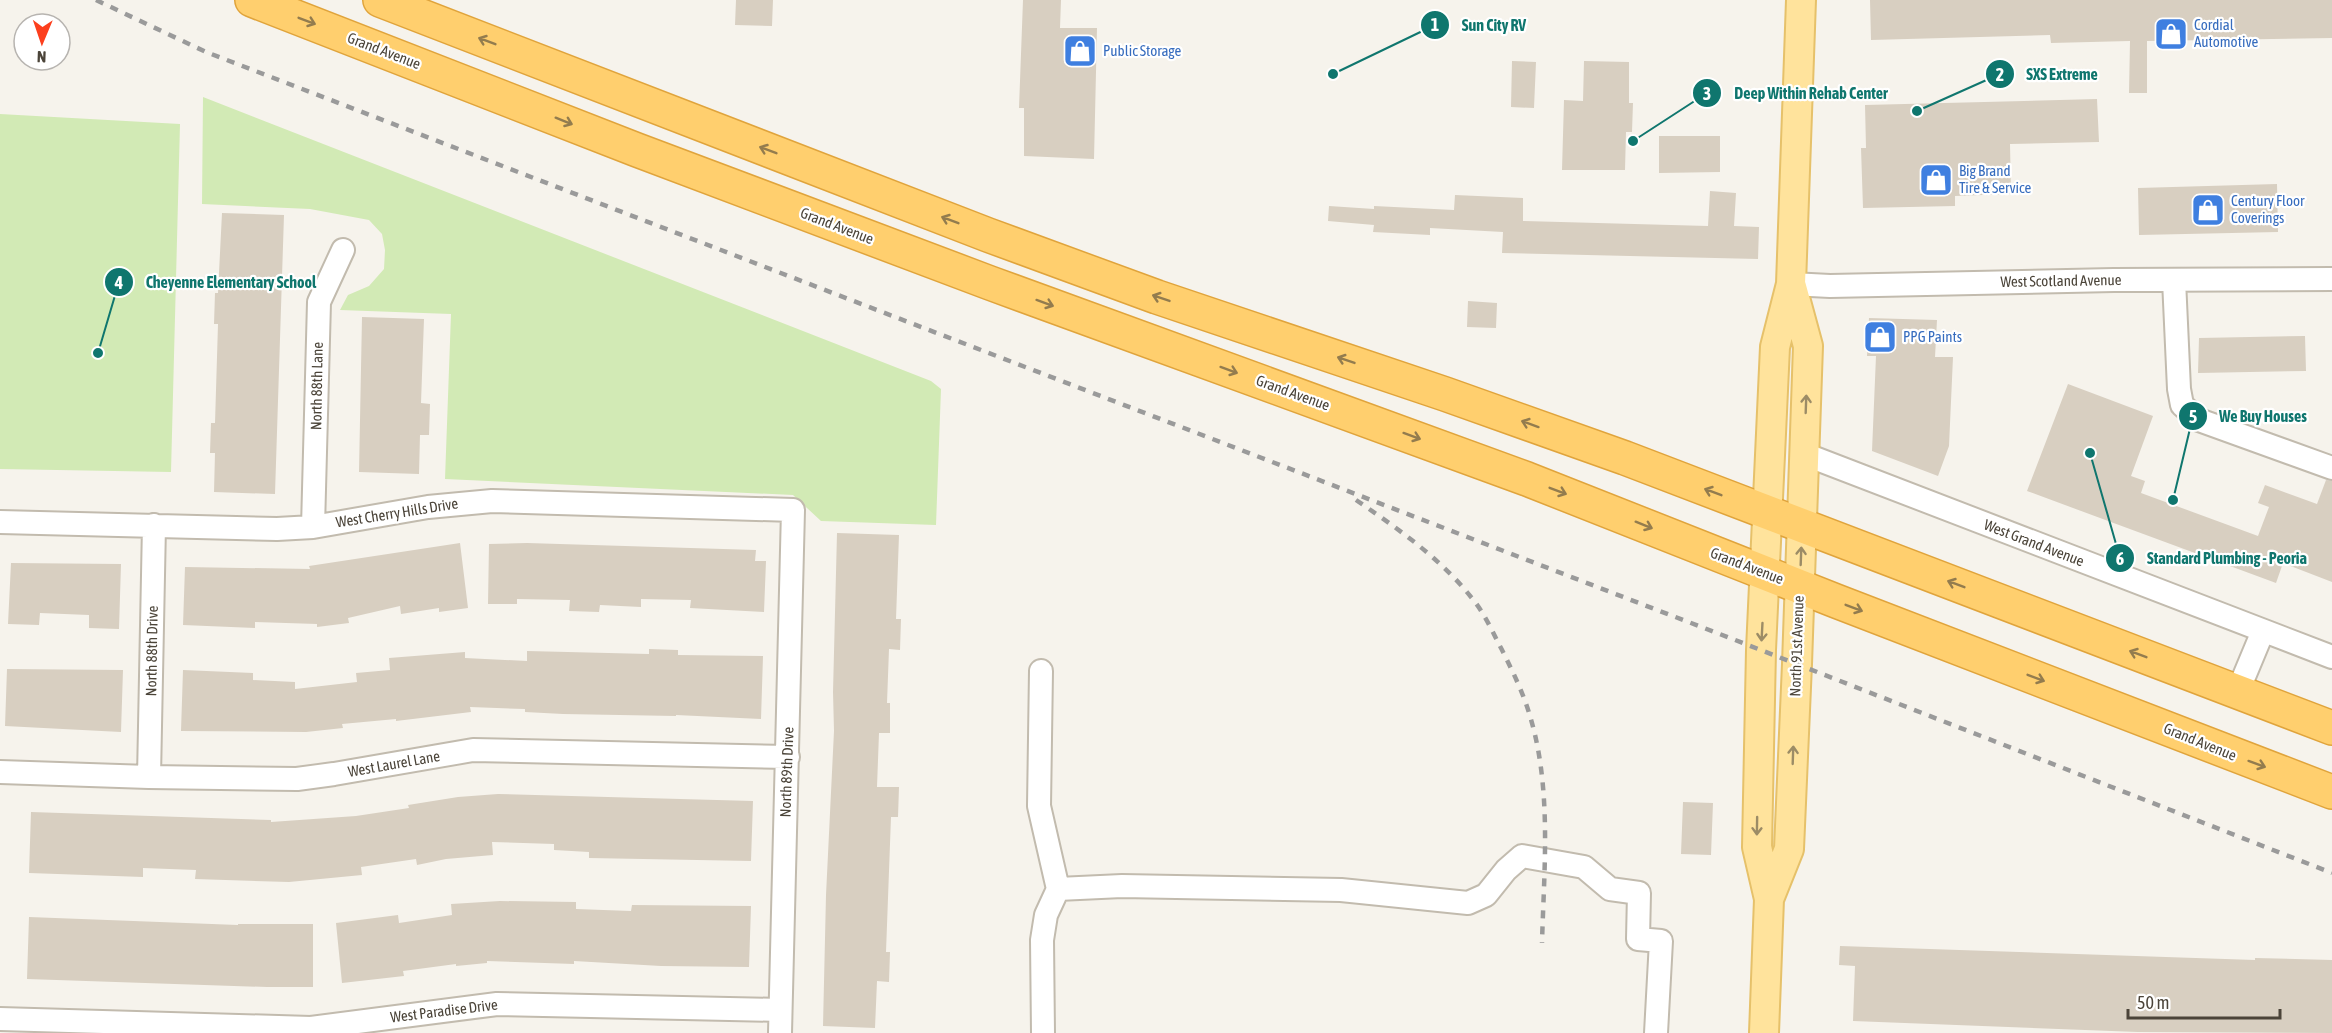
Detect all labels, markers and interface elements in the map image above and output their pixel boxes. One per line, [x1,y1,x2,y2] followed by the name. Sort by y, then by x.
[1420,8,1539,42] callout: Sun City RV
[12,12,72,72] north arrow
[1431,14,1439,35] text: 1
[297,16,316,27] one-way arrow
[1462,16,1526,34] text: Sun City RV
[2153,16,2189,52] shop icon: Cordial Automotive
[2194,16,2258,50] place label: Cordial Automotive
[345,29,423,72] street label: Grand Avenue
[1062,33,1098,69] shop icon: Public Storage
[478,35,497,46] one-way arrow
[1103,42,1182,59] place label: Public Storage
[36,48,47,66] text: N
[1985,57,2110,91] callout: SXS Extreme
[1996,64,2004,85] text: 2
[2026,65,2098,83] text: SXS Extreme
[1692,76,1900,110] callout: Deep Within Rehab Center
[1703,83,1711,104] text: 3
[1734,84,1888,102] text: Deep Within Rehab Center
[554,116,573,127] one-way arrow
[759,144,778,155] one-way arrow
[1918,162,1954,198] shop icon: Big Brand Tire & Service
[1959,162,2032,196] place label: Big Brand Tire & Service
[2190,192,2226,228] shop icon: Century Floor Coverings
[2231,192,2305,226] place label: Century Floor Coverings
[798,204,876,247] street label: Grand Avenue
[941,214,960,225] one-way arrow
[104,265,328,299] callout: Cheyenne Elementary School
[2000,271,2122,290] street label: West Scotland Avenue
[114,272,123,293] text: 4
[146,273,317,291] text: Cheyenne Elementary School
[1152,291,1171,302] one-way arrow
[1035,299,1054,310] one-way arrow
[1862,319,1898,355] shop icon: PPG Paints
[1903,328,1962,345] place label: PPG Paints
[307,341,326,430] street label: North 88th Lane
[1337,354,1356,365] one-way arrow
[1219,365,1237,376] one-way arrow
[1254,371,1332,414] street label: Grand Avenue
[1800,395,1812,415] one-way arrow
[2178,399,2319,433] callout: We Buy Houses
[2189,406,2197,427] text: 5
[2218,407,2307,425] text: We Buy Houses
[1521,417,1540,428] one-way arrow
[1402,432,1421,443] one-way arrow
[1549,486,1567,497] one-way arrow
[1704,486,1722,497] one-way arrow
[335,494,459,531] street label: West Cherry Hills Drive
[1982,516,2087,570] street label: West Grand Avenue
[1635,521,1653,532] one-way arrow
[2105,541,2319,575] callout: Standard Plumbing - Peoria
[1708,544,1786,587] street label: Grand Avenue
[1795,547,1806,567] one-way arrow
[2116,548,2124,569] text: 6
[2147,549,2307,567] text: Standard Plumbing - Peoria
[1947,578,1966,589] one-way arrow
[1786,595,1807,697] street label: North 91st Avenue
[1844,603,1863,614] one-way arrow
[142,605,161,696] street label: North 88th Drive
[1756,621,1767,641] one-way arrow
[2130,647,2148,658] one-way arrow
[2026,673,2045,684] one-way arrow
[2161,719,2239,764] street label: Grand Avenue
[776,726,797,818] street label: North 89th Drive
[1787,746,1798,766] one-way arrow
[347,747,441,780] street label: West Laurel Lane
[2247,760,2266,771] one-way arrow
[1751,816,1763,836] one-way arrow
[2128,982,2280,1020] scale bar
[2137,992,2169,1013] text: 50 m
[389,995,499,1026] street label: West Paradise Drive

